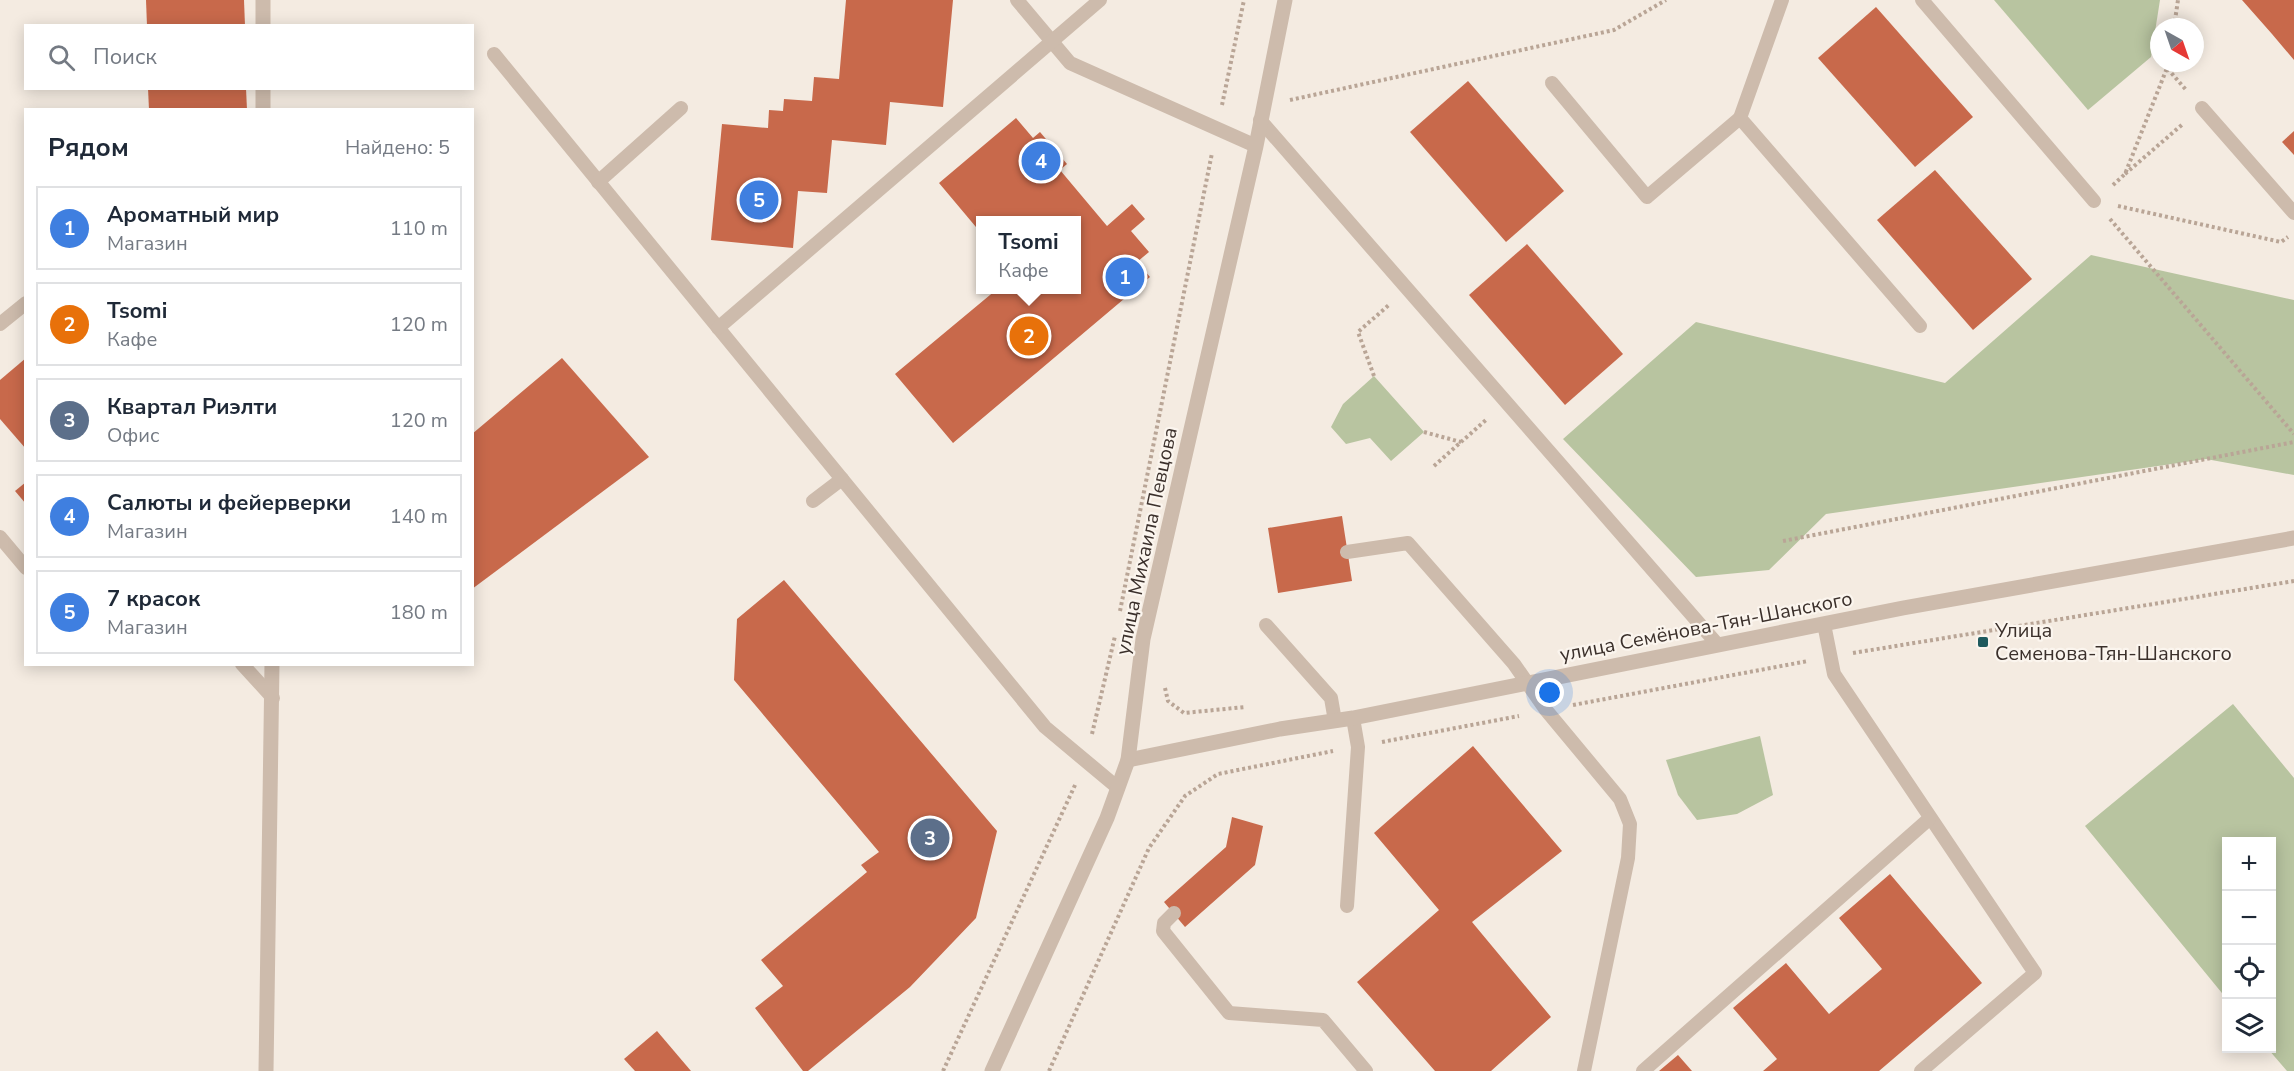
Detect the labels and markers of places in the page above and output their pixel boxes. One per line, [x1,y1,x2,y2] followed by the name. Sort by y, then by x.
[1022,138,1060,184] pin: 4
[740,178,778,222] pin: 5
[1106,254,1144,300] pin: 1
[1010,314,1048,358] pin: 2
[1994,617,2232,667] place label: Улица Семенова-Тян-Шанского
[1976,635,1990,649] marker: Улица Семенова-Тян-Шанского
[910,816,950,860] pin: 3

